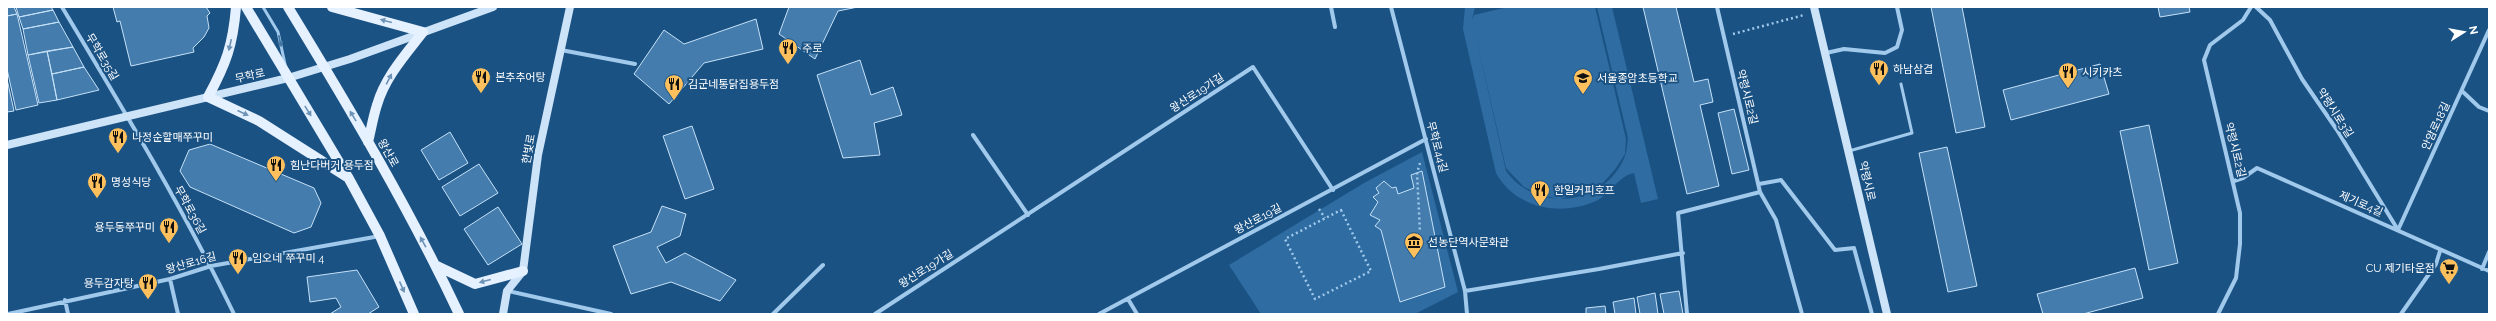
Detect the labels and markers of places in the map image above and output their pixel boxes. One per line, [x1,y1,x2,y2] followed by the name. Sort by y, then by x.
[777,37,799,65] restaurant icon: 주로
[802,42,822,55] place label: 주로
[1868,58,1890,86] restaurant icon: 하남삼겹
[2057,61,2079,89] restaurant icon: 시키카츠
[1893,63,1933,76] place label: 하남삼겹
[470,66,492,94] restaurant icon: 본추추어탕
[2082,66,2122,79] place label: 시키카츠
[1572,67,1594,95] school or university icon: 서울종암초등학교
[495,71,546,84] place label: 본추추어탕
[1597,72,1678,85] place label: 서울종암초등학교
[663,73,685,101] restaurant icon: 김군네통닭집용두점
[688,78,779,91] place label: 김군네통닭집용두점
[107,126,129,154] restaurant icon: 나정순할매쭈꾸미
[132,131,213,144] place label: 나정순할매쭈꾸미
[265,154,287,182] restaurant icon: 힘난다버거 용두점
[290,159,374,172] place label: 힘난다버거 용두점
[86,171,108,199] restaurant icon: 명성식당
[111,176,151,189] place label: 명성식당
[1529,179,1551,207] restaurant icon: 한일커피호프
[1554,184,1615,197] place label: 한일커피호프
[158,216,180,244] restaurant icon: 용두동쭈꾸미
[94,221,155,234] place label: 용두동쭈꾸미
[1403,231,1425,259] museum icon: 선농단역사문화관
[1428,236,1509,249] place label: 선농단역사문화관
[227,247,249,275] restaurant icon: 임오네 쭈꾸미 4
[252,252,324,265] place label: 임오네 쭈꾸미 4
[2438,257,2460,285] supermarket icon: CU 제기타운점
[2366,262,2435,275] place label: CU 제기타운점
[137,272,159,300] restaurant icon: 용두감자탕
[83,277,134,290] place label: 용두감자탕

